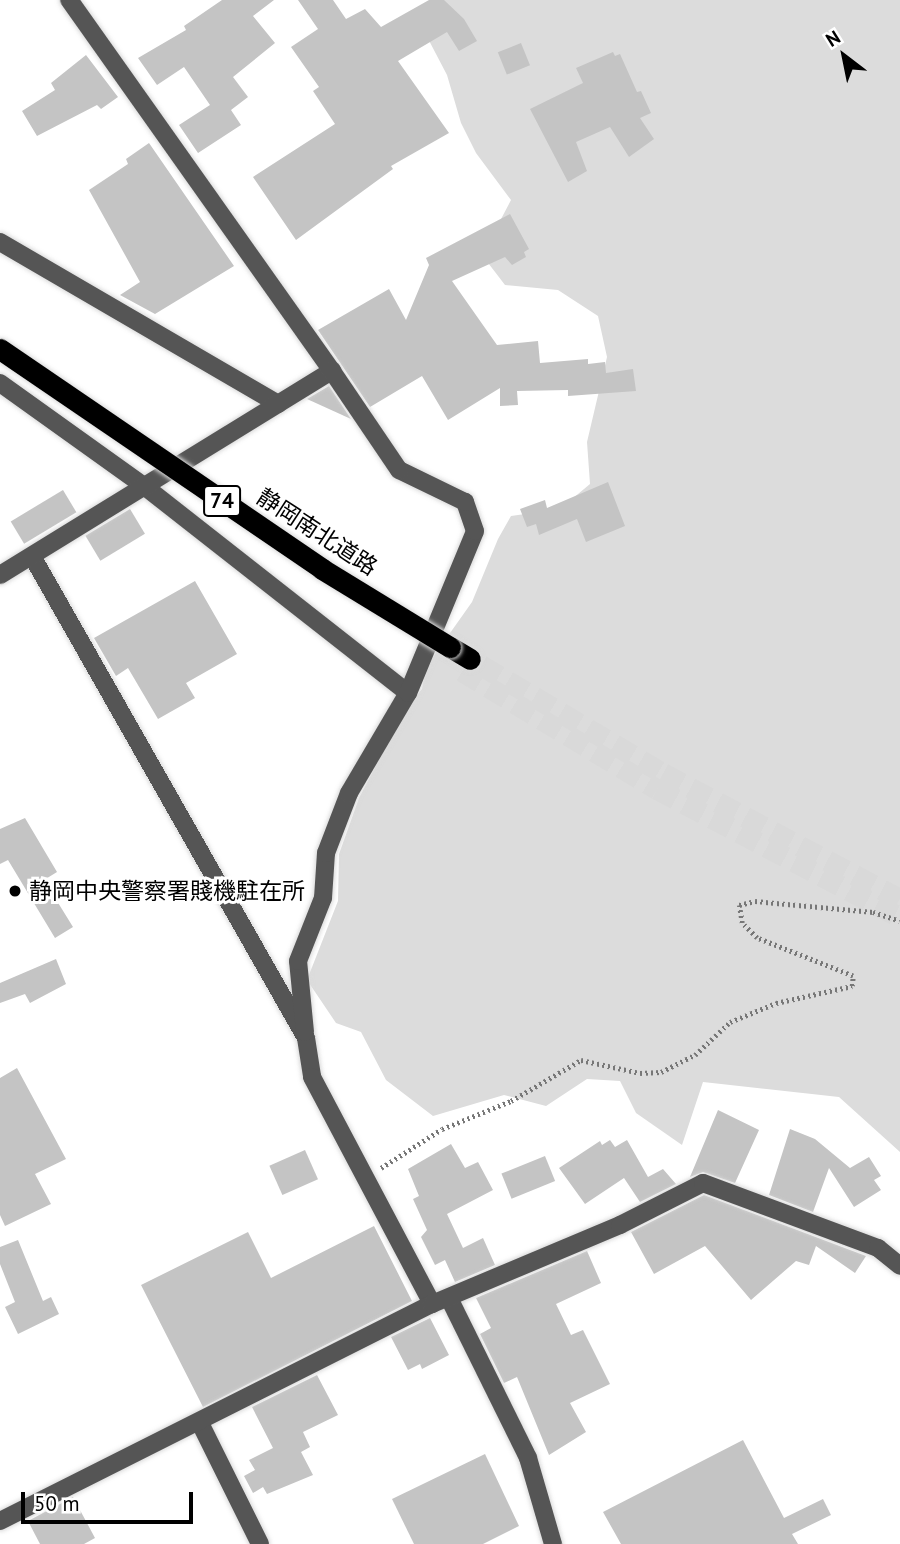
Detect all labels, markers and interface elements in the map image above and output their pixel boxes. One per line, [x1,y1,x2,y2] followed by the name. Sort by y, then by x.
[809,21,879,91] north arrow
[821,25,845,52] text: N
[252,483,382,581] street label: 静岡南北道路
[203,484,241,518] road number: 74
[29,877,305,905] place label: 静岡中央警察署賤機駐在所
[7,883,23,899] marker: 静岡中央警察署賤機駐在所
[24,1478,196,1522] scale bar
[34,1490,80,1517] text: 50 m

